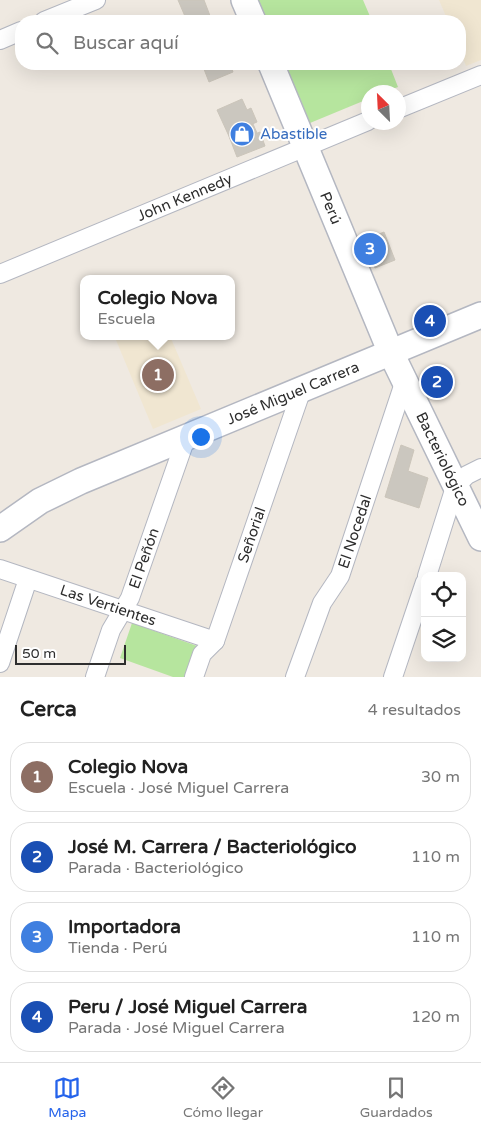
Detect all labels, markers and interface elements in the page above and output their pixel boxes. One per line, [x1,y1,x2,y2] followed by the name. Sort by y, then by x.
[15,15,466,70] search box
[33,29,61,57] icon: search
[73,32,179,54] text: Buscar aquí
[361,85,406,130] north arrow
[229,121,255,147] shop icon: Abastible
[260,125,327,143] place label: Abastible
[135,169,235,225] street label: John Kennedy
[316,189,346,227] street label: Perú
[354,230,386,268] pin: 3
[80,275,235,340] popup
[97,287,218,309] text: Colegio Nova
[414,302,446,340] pin: 4
[97,309,156,329] text: Escuela
[142,356,174,394] pin: 1
[224,358,362,428] street label: José Miguel Carrera
[421,363,453,401] pin: 2
[412,409,473,509] street label: Bacteriológico
[188,424,214,450] your location
[334,493,375,571] street label: El Nocedal
[234,505,270,565] street label: Señorial
[125,526,163,591] street label: El Peñón
[421,572,466,662] map controls
[421,572,466,617] button: locate
[58,581,159,630] street label: Las Vertientes
[421,617,466,662] button: layers
[15,642,126,665] scale bar
[22,645,56,662] text: 50 m
[20,697,77,722] text: Cerca
[368,700,461,720] text: 4 resultados
[68,756,188,778] text: Colegio Nova
[32,767,42,787] text: 1
[421,767,460,787] text: 30 m
[68,778,289,798] text: Escuela · José Miguel Carrera
[68,836,357,858] text: José M. Carrera / Bacteriológico
[32,847,42,867] text: 2
[411,847,460,867] text: 110 m
[68,858,244,878] text: Parada · Bacteriológico
[68,916,181,938] text: Importadora
[32,927,42,947] text: 3
[411,927,460,947] text: 110 m
[68,938,167,958] text: Tienda · Perú
[68,996,307,1018] text: Peru / José Miguel Carrera
[32,1007,42,1027] text: 4
[411,1007,460,1027] text: 120 m
[68,1018,285,1038] text: Parada · José Miguel Carrera
[48,1074,86,1121] tab: Mapa
[183,1074,263,1121] tab: Cómo llegar
[360,1074,433,1121] tab: Guardados

